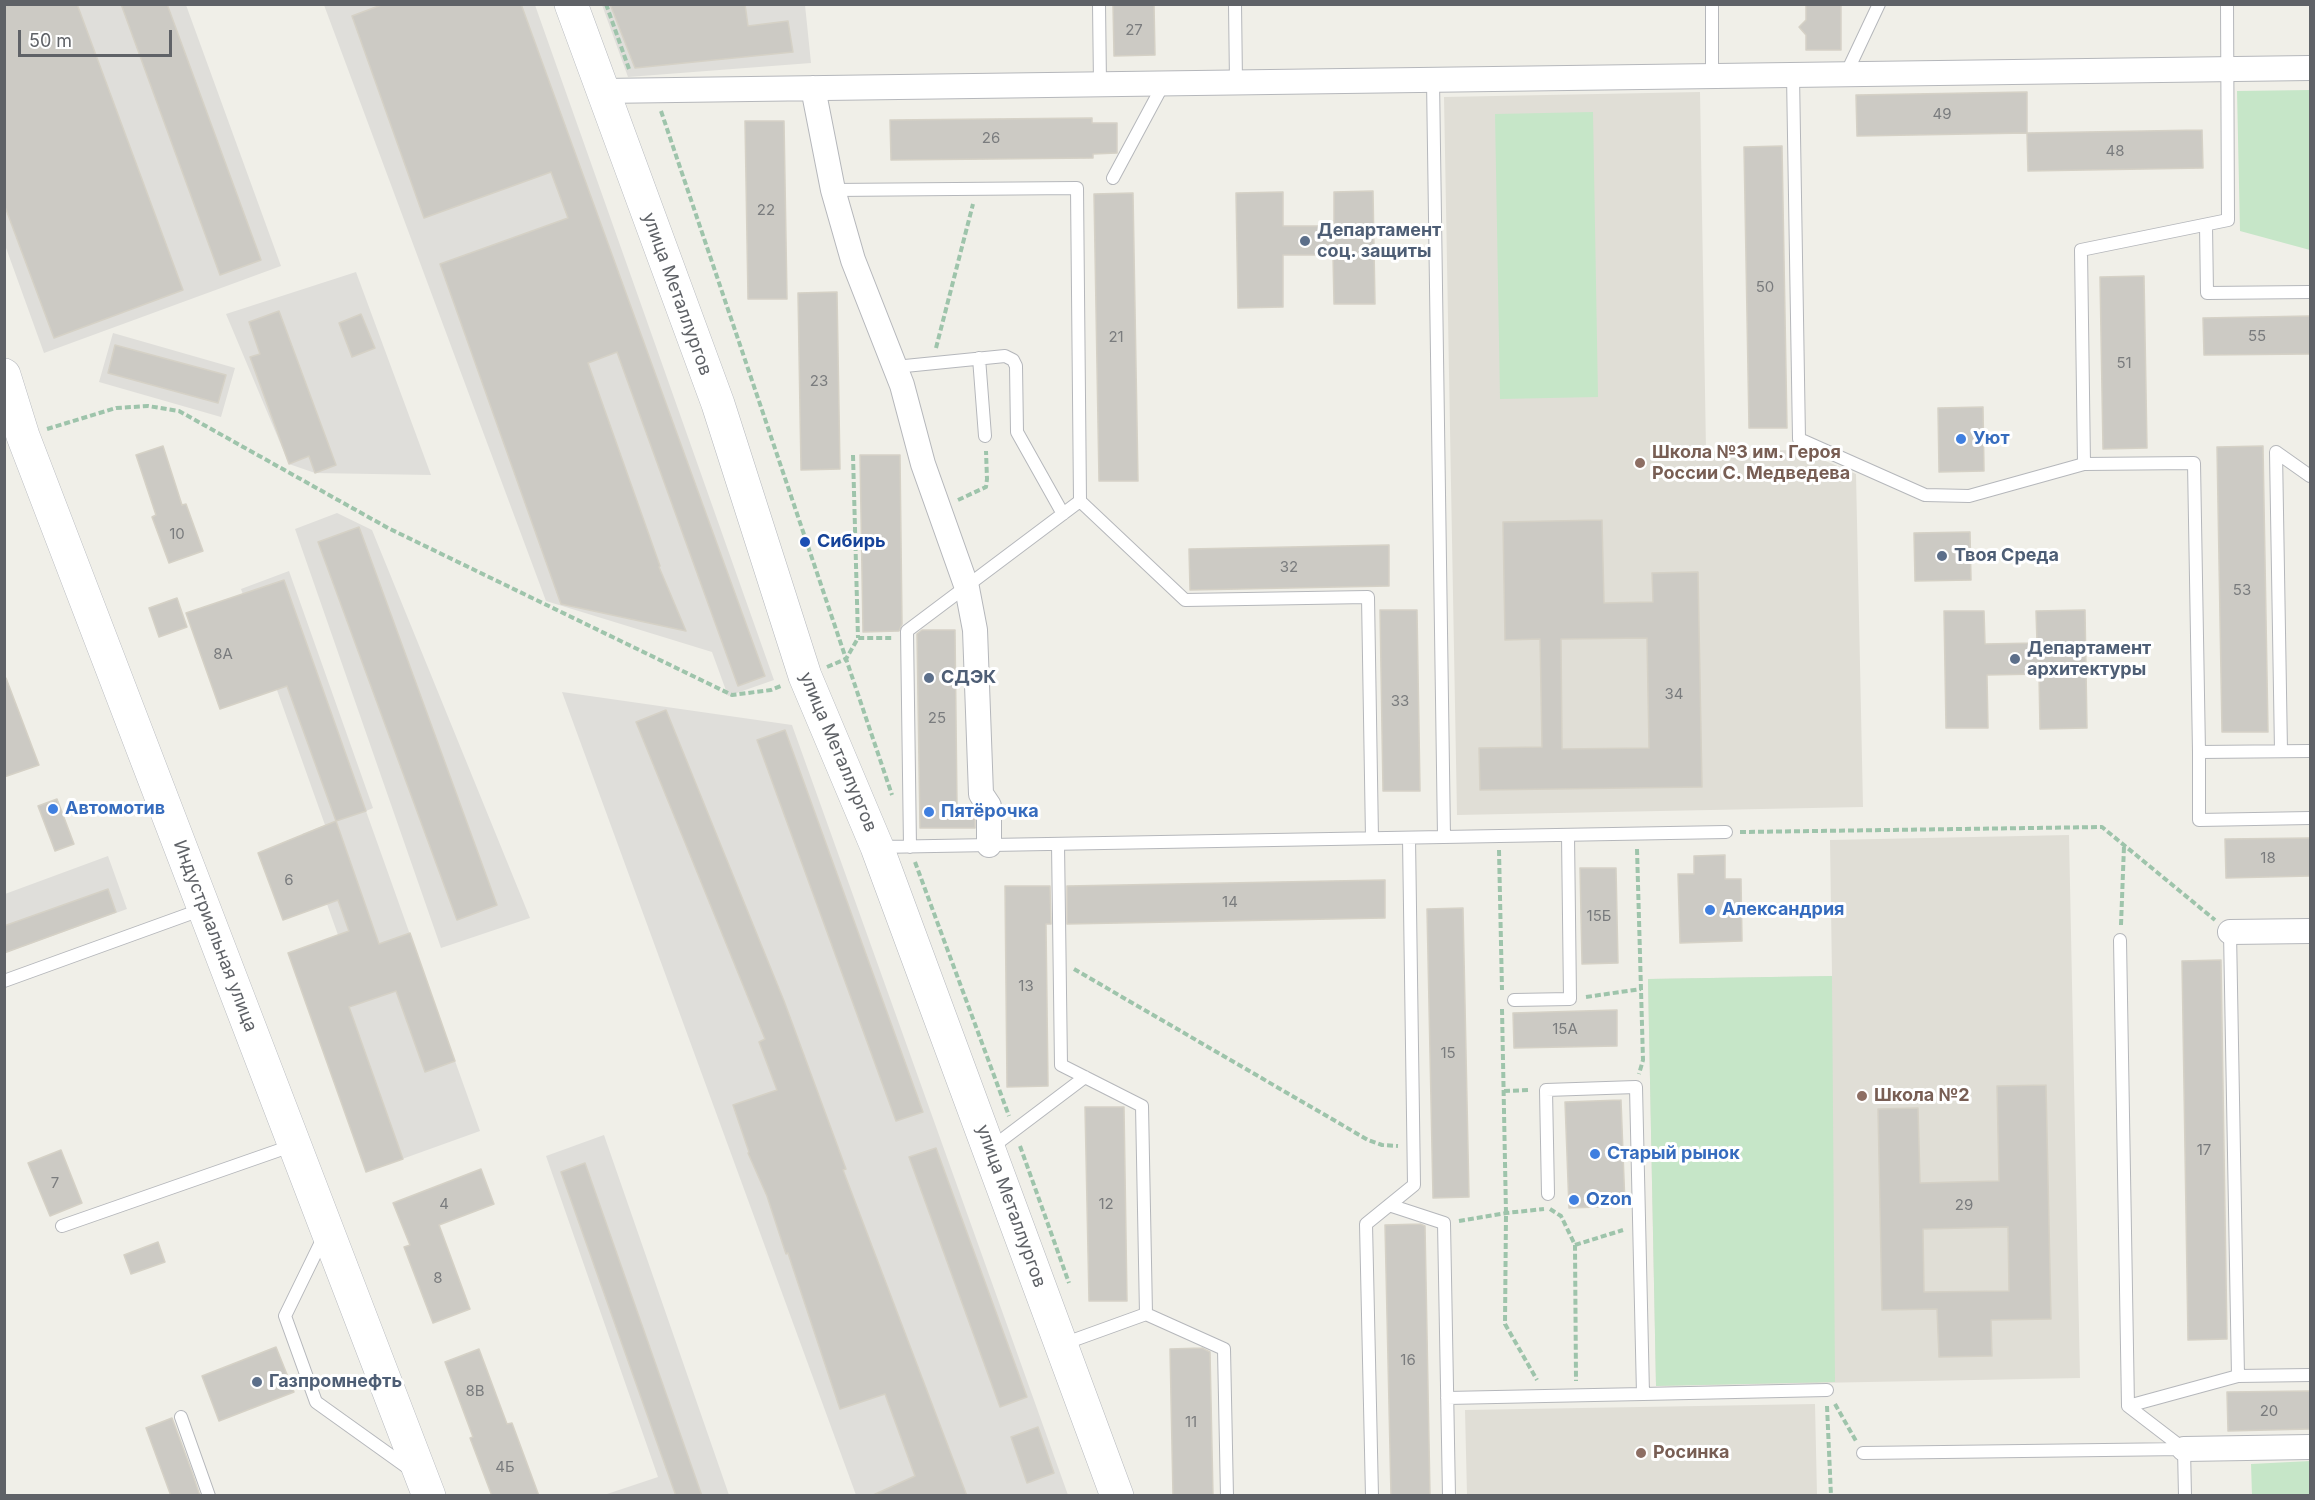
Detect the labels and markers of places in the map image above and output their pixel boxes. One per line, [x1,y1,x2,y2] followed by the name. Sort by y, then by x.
[1317,220,1441,262] place label: Департамент соц. защиты
[1298,234,1312,248] marker: Департамент соц. защиты
[1973,428,2010,450] place label: Уют
[1954,432,1968,446] marker: Уют
[1652,442,1850,484] place label: Школа №3 им. Героя России С. Медведева
[1633,456,1647,470] marker: Школа №3 им. Героя России С. Медведева
[817,531,886,553] place label: Сибирь
[798,535,812,549] marker: Сибирь
[1954,545,2059,567] place label: Твоя Среда
[1935,549,1949,563] marker: Твоя Среда
[2027,638,2151,680] place label: Департамент архитектуры
[2008,652,2022,666] marker: Департамент архитектуры
[941,667,996,689] place label: СДЭК
[922,671,936,685] marker: СДЭК
[65,798,165,820] place label: Автомотив
[941,801,1039,823] place label: Пятёрочка
[46,802,60,816] marker: Автомотив
[922,805,936,819] marker: Пятёрочка
[1722,899,1845,921] place label: Александрия
[1703,903,1717,917] marker: Александрия
[1874,1085,1970,1107] place label: Школа №2
[1855,1089,1869,1103] marker: Школа №2
[1607,1143,1740,1165] place label: Старый рынок
[1588,1147,1602,1161] marker: Старый рынок
[1586,1189,1632,1211] place label: Ozon
[1567,1193,1581,1207] marker: Ozon
[269,1371,402,1393] place label: Газпромнефть
[250,1375,264,1389] marker: Газпромнефть
[1653,1442,1730,1464] place label: Росинка
[1634,1446,1648,1460] marker: Росинка

